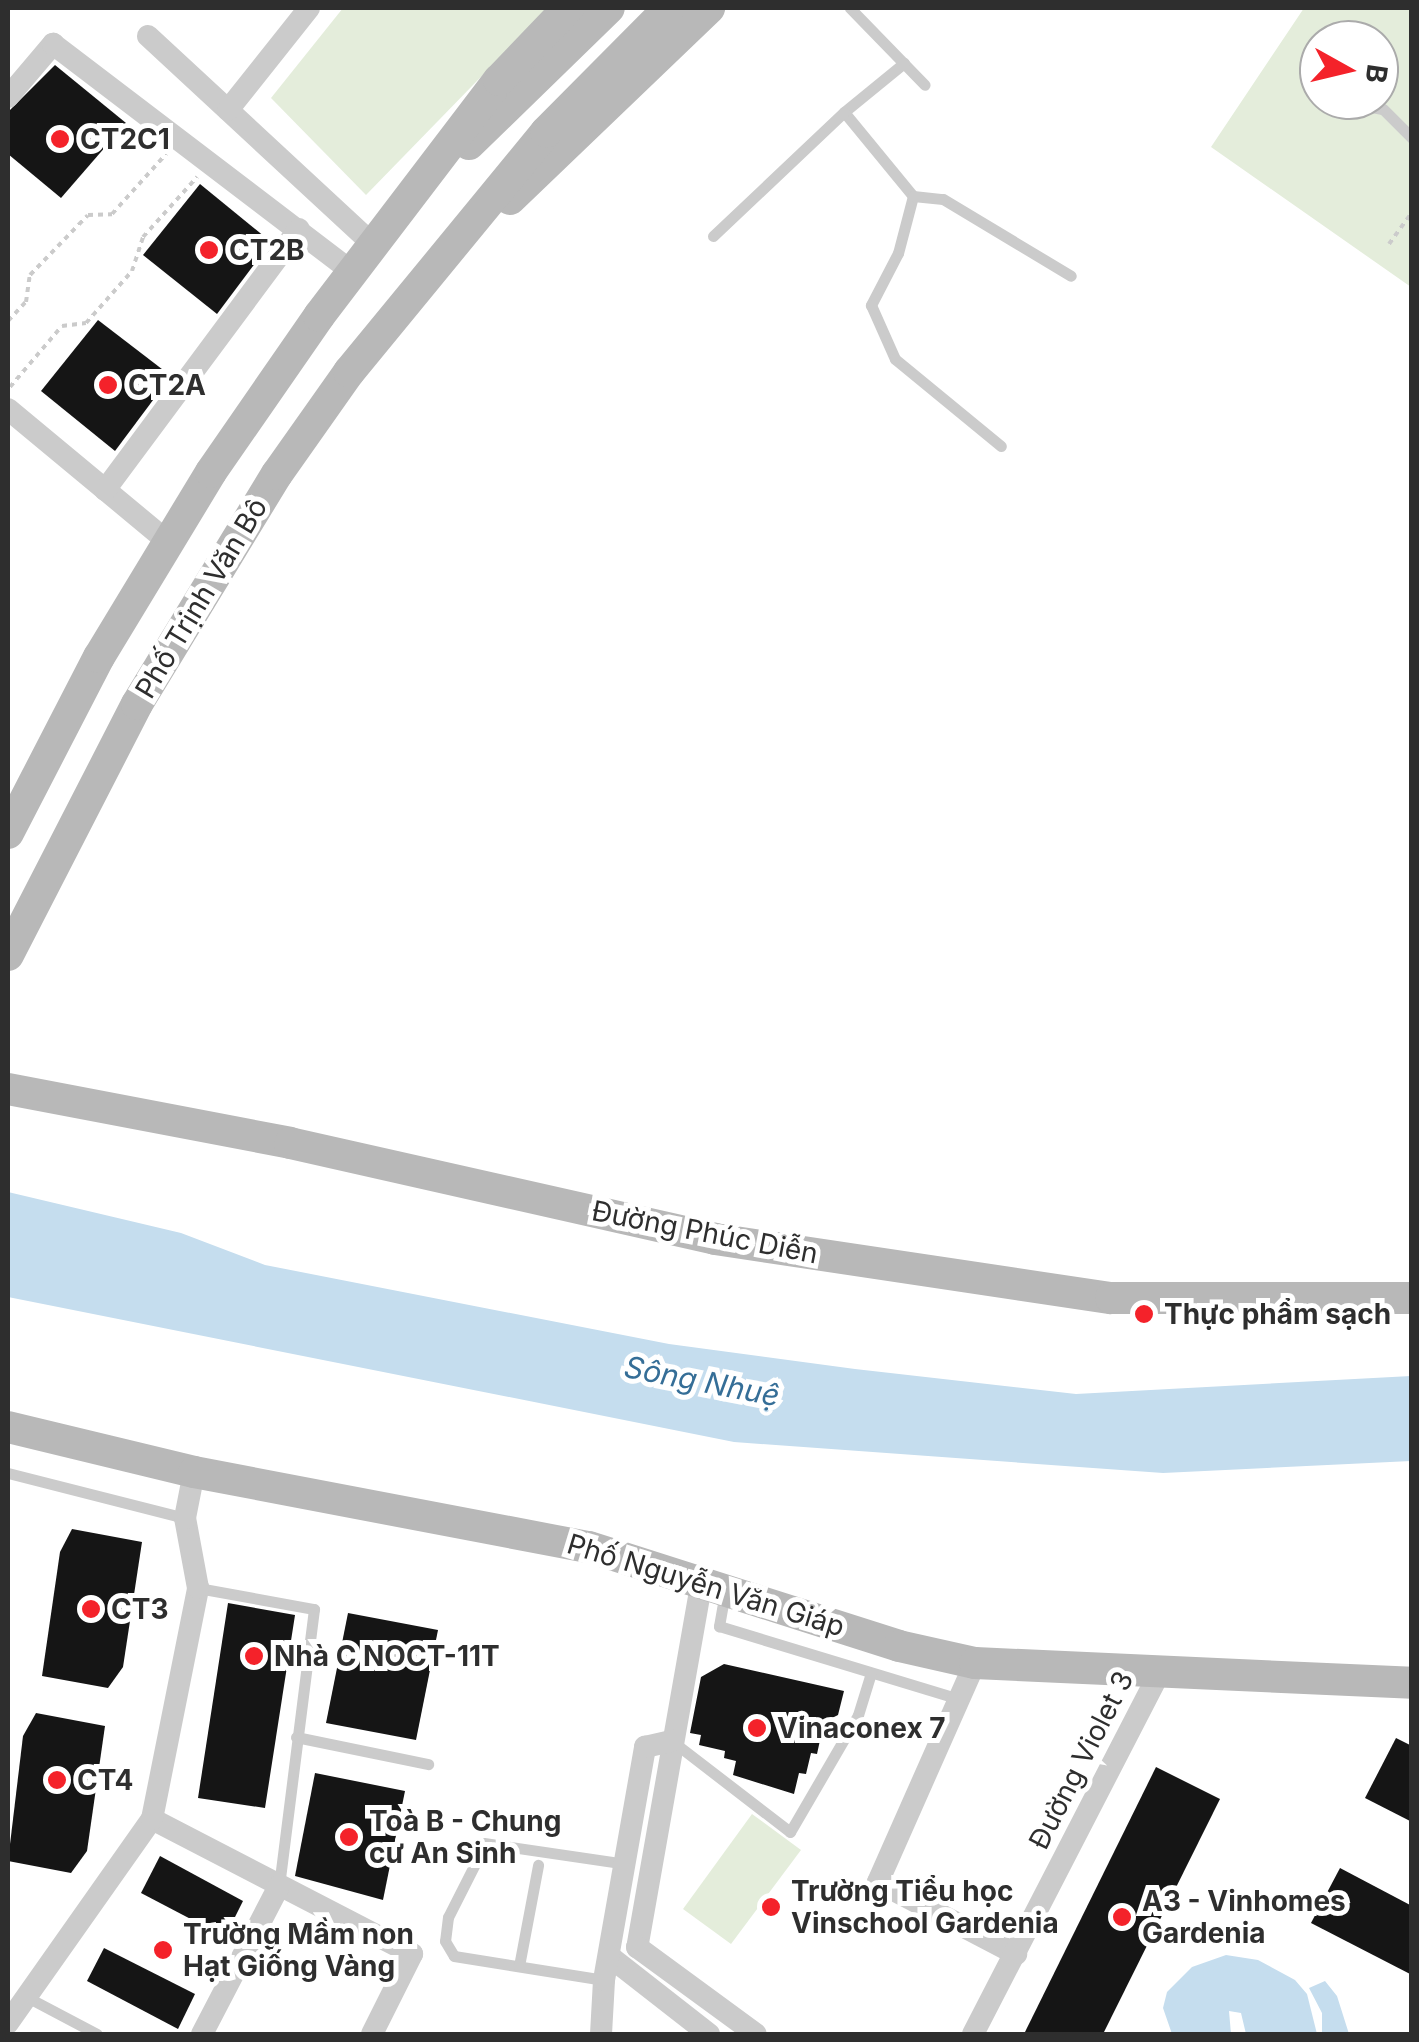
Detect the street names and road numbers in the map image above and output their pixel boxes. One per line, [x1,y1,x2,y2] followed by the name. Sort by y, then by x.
[128,492,274,704] street label: Phố Trịnh Văn Bô
[589,1194,821,1270] street label: Đường Phúc Diễn
[563,1527,849,1643] street label: Phố Nguyễn Văn Giáp
[1022,1665,1140,1855] street label: Đường Violet 3

